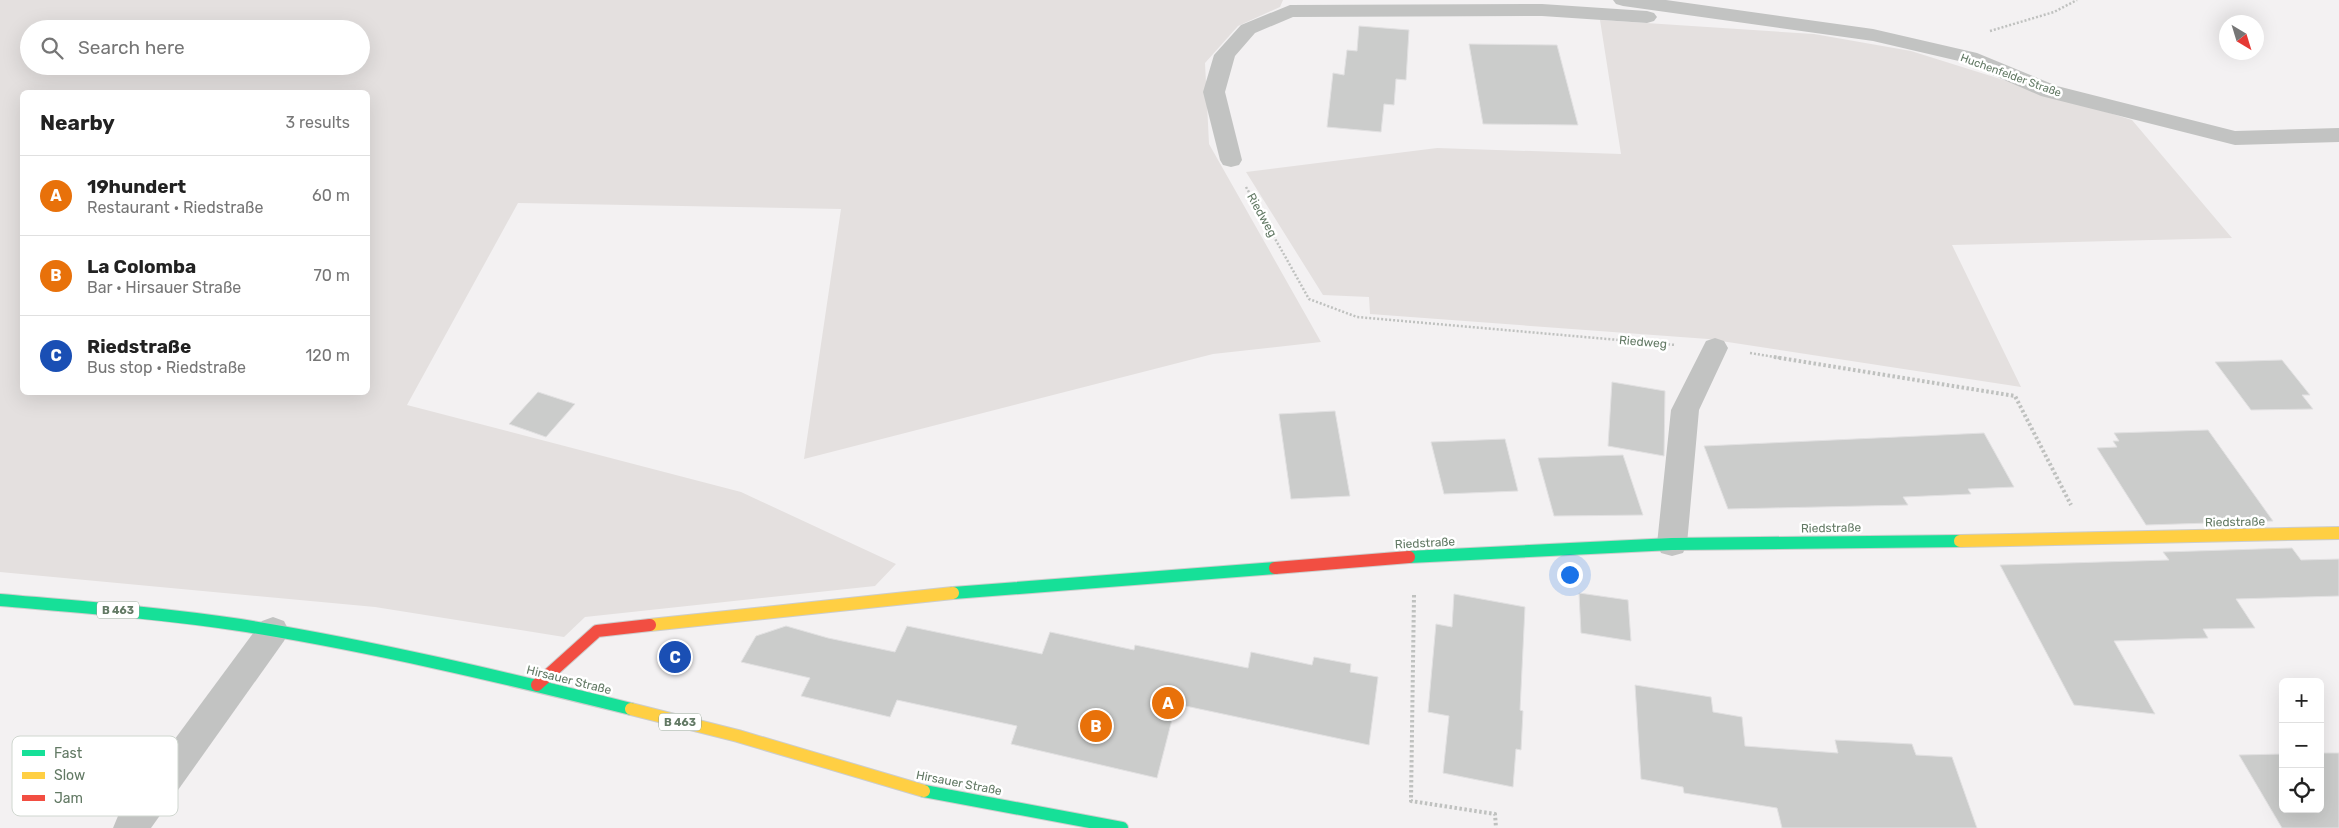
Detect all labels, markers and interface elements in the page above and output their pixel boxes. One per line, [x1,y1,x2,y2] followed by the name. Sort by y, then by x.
[2219,15,2264,60] north arrow
[20,20,370,75] search box
[38,34,66,62] icon: search
[78,36,185,59] text: Search here
[1959,51,2063,100] street label: Huchenfelder Straße
[40,110,115,135] text: Nearby
[285,113,350,132] text: 3 results
[87,175,186,198] text: 19hundert
[50,186,62,205] text: A
[312,186,350,205] text: 60 m
[1244,191,1280,239] street label: Riedweg
[87,198,263,217] text: Restaurant · Riedstraße
[87,255,196,278] text: La Colomba
[50,266,62,285] text: B
[313,266,350,285] text: 70 m
[87,278,241,297] text: Bar · Hirsauer Straße
[1618,333,1668,351] street label: Riedweg
[87,335,191,358] text: Riedstraße
[50,346,62,365] text: C
[305,346,350,365] text: 120 m
[87,358,246,377] text: Bus stop · Riedstraße
[2205,514,2266,530] street label: Riedstraße
[1801,520,1862,536] street label: Riedstraße
[1395,534,1456,552] street label: Riedstraße
[1557,562,1583,588] your location
[97,602,139,618] road number: B 463
[659,638,691,676] pin: C
[525,663,613,697] street label: Hirsauer Straße
[2279,678,2324,813] map controls
[2279,678,2324,723] button: +
[1152,684,1184,722] pin: A
[1080,707,1112,745] pin: B
[659,714,701,730] road number: B 463
[2279,723,2324,768] button: −
[12,736,178,816] legend
[54,745,83,762] text: Fast
[54,767,85,784] text: Slow
[915,768,1003,798] street label: Hirsauer Straße
[2279,768,2324,813] button: locate
[54,790,83,807] text: Jam

